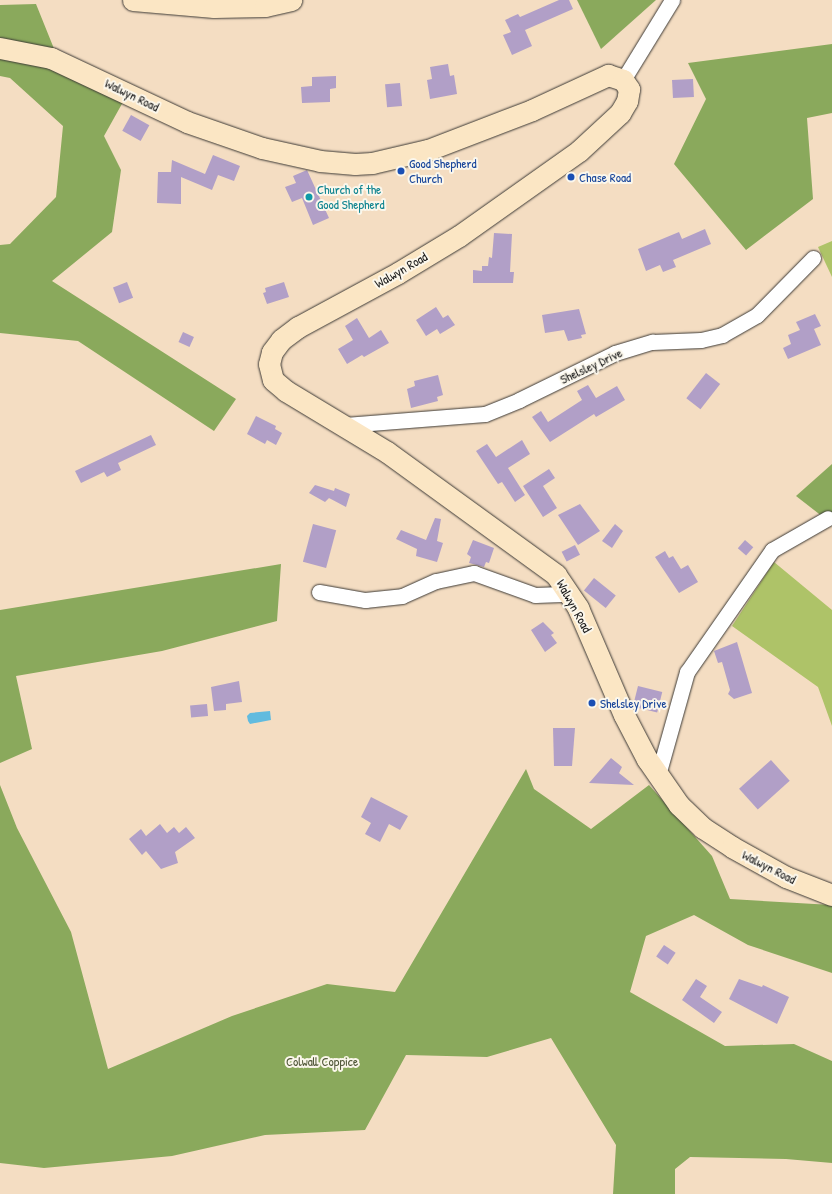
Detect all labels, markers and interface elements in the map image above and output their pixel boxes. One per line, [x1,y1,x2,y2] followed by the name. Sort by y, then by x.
[102,75,162,115] street label: Walwyn Road
[409,156,477,187] place label: Good Shepherd Church
[396,166,406,176] marker: Good Shepherd Church
[579,169,631,185] place label: Chase Road
[566,172,576,182] marker: Chase Road
[317,182,385,213] place label: Church of the Good Shepherd
[304,192,314,202] marker: Church of the Good Shepherd
[372,249,430,291] street label: Walwyn Road
[558,345,624,387] street label: Shelsley Drive
[553,577,595,635] street label: Walwyn Road
[600,695,667,711] place label: Shelsley Drive
[587,698,597,708] marker: Shelsley Drive
[740,847,798,887] street label: Walwyn Road
[286,1053,358,1069] park label: Colwall Coppice

